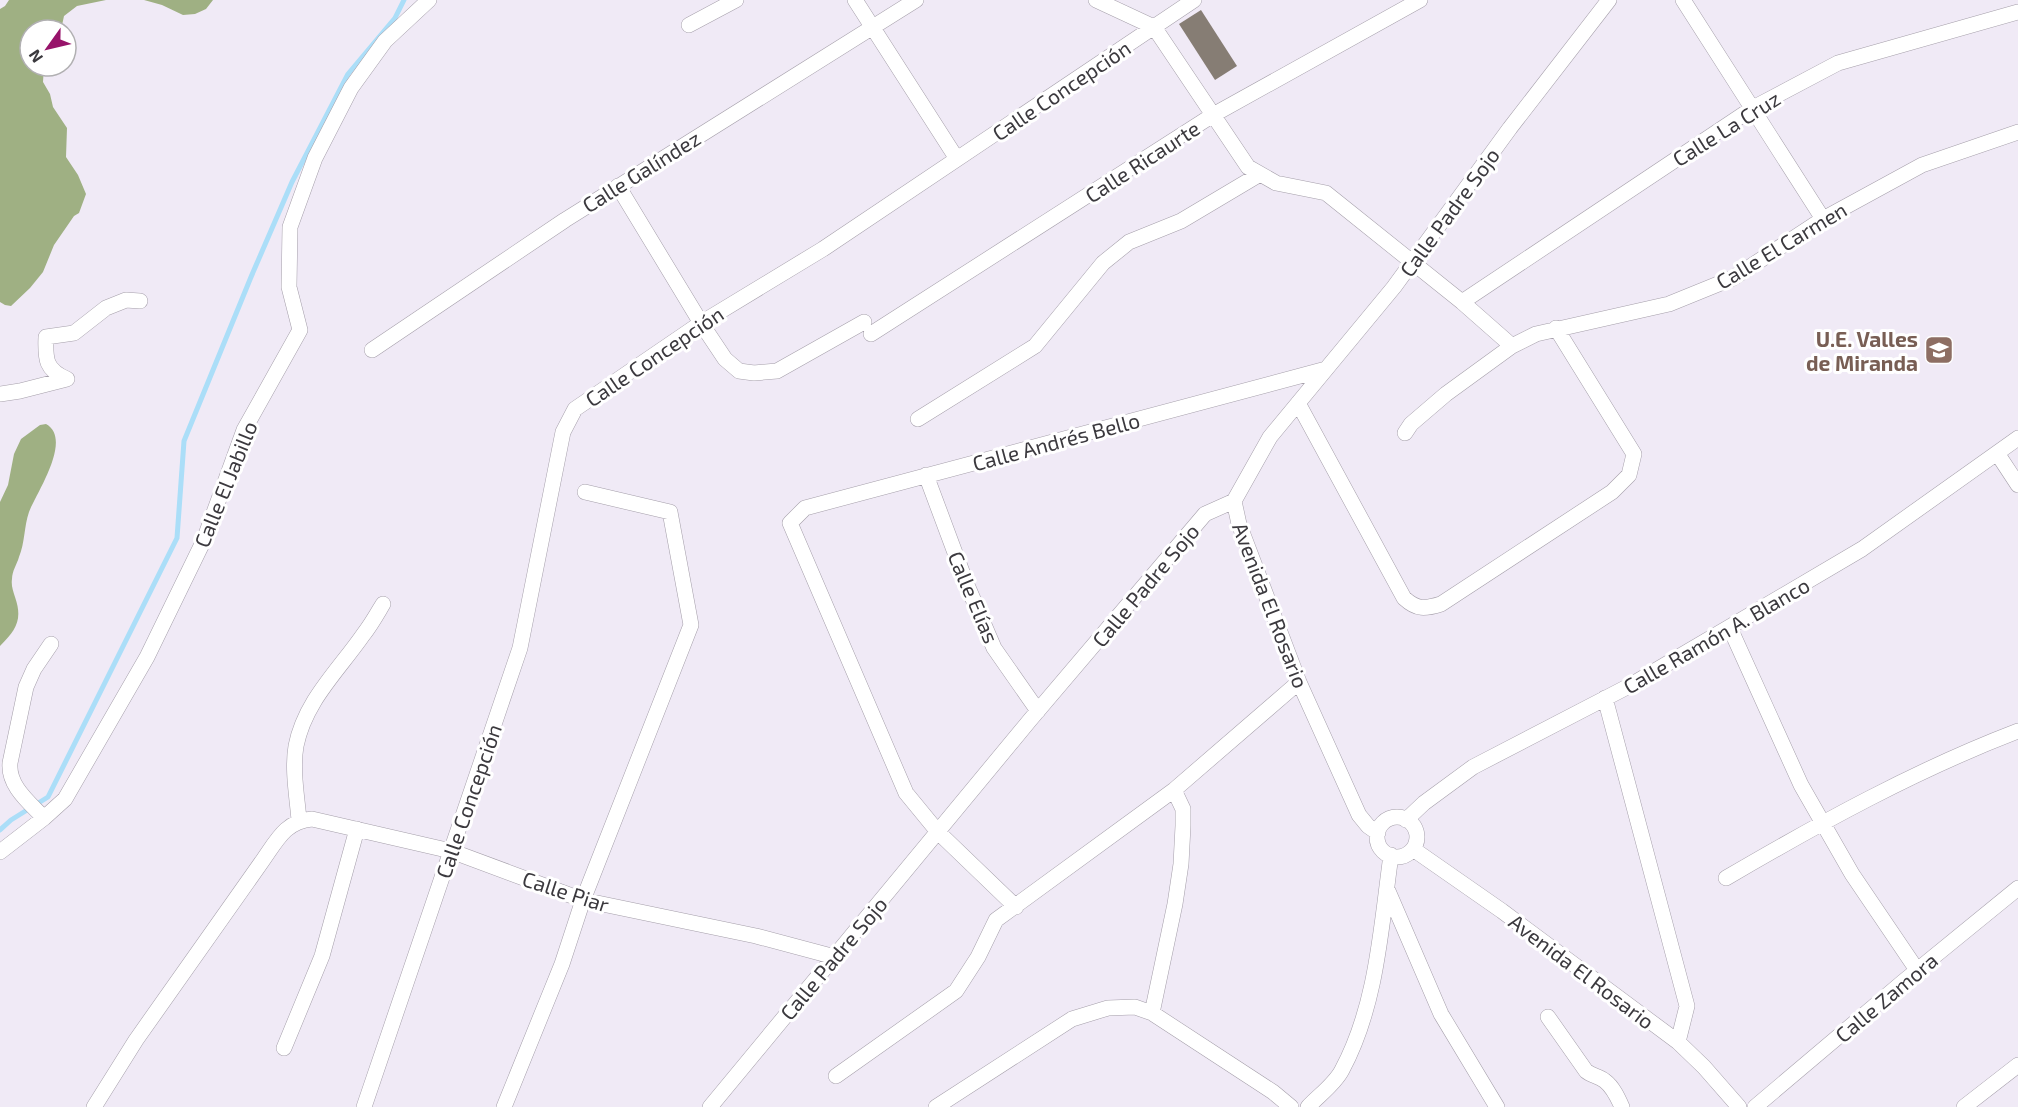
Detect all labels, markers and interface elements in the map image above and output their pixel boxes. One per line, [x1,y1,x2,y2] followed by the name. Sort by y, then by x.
[18,18,78,78] north arrow
[987,35,1135,145] street label: Calle Concepción
[24,47,46,67] text: N
[1668,85,1784,171] street label: Calle La Cruz
[1080,115,1204,207] street label: Calle Ricaurte
[577,125,705,217] street label: Calle Galíndez
[1394,143,1505,282] street label: Calle Padre Sojo
[1711,196,1851,294] street label: Calle El Carmen
[580,301,728,411] street label: Calle Concepción
[1806,326,1918,375] place label: U.E. Valles de Miranda
[1923,334,1955,366] school or university icon: U.E. Valles de Miranda
[970,407,1142,475] street label: Calle Andrés Bello
[188,417,262,551] street label: Calle El Jabillo
[1086,518,1204,652] street label: Calle Padre Sojo
[1228,519,1314,691] street label: Avenida El Rosario
[943,547,1005,647] street label: Calle Elías
[1619,571,1813,699] street label: Calle Ramón A. Blanco
[430,721,506,881] street label: Calle Concepción
[520,865,613,917] street label: Calle Piar
[774,891,892,1025] street label: Calle Padre Sojo
[1504,908,1660,1034] street label: Avenida El Rosario
[1830,947,1942,1047] street label: Calle Zamora

